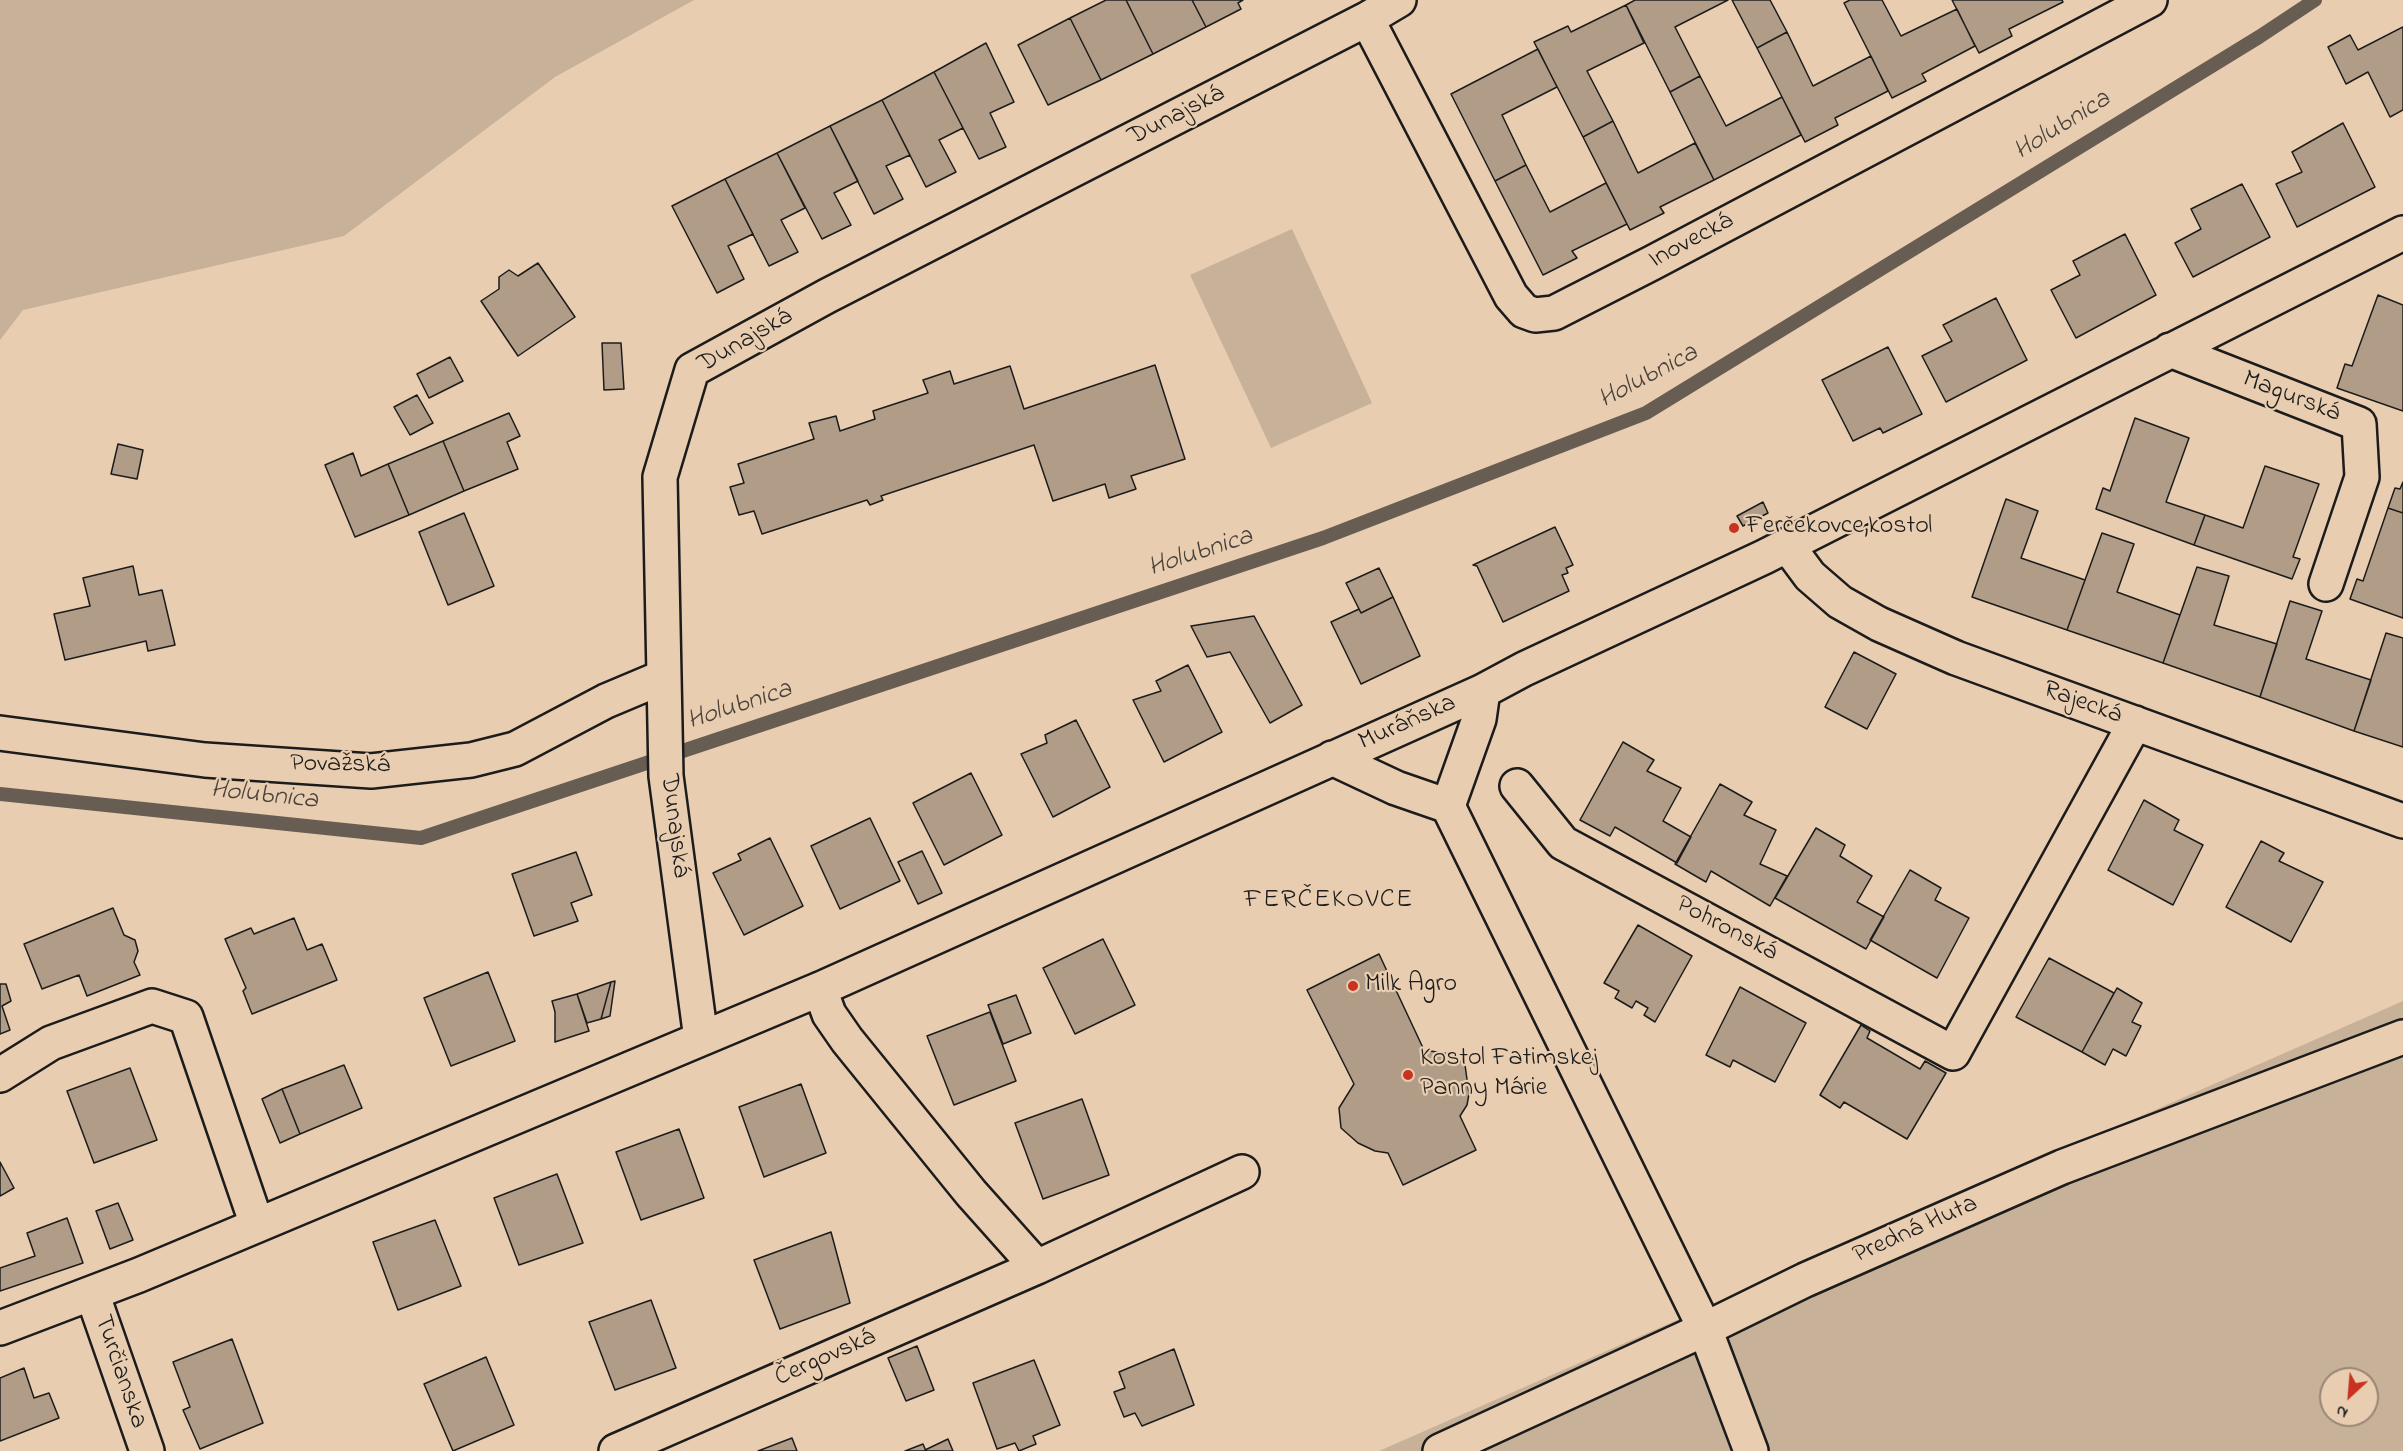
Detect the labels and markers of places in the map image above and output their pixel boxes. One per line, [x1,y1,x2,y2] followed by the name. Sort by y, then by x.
[1746,512,1932,544] place label: Ferčekovce,kostol
[1727,521,1741,535] marker: Ferčekovce,kostol
[1365,970,1457,1002] place label: Milk Agro
[1346,979,1360,993] marker: Milk Agro
[1420,1044,1598,1106] place label: Kostol Fatimskej Panny Márie
[1401,1068,1415,1082] marker: Kostol Fatimskej Panny Márie

